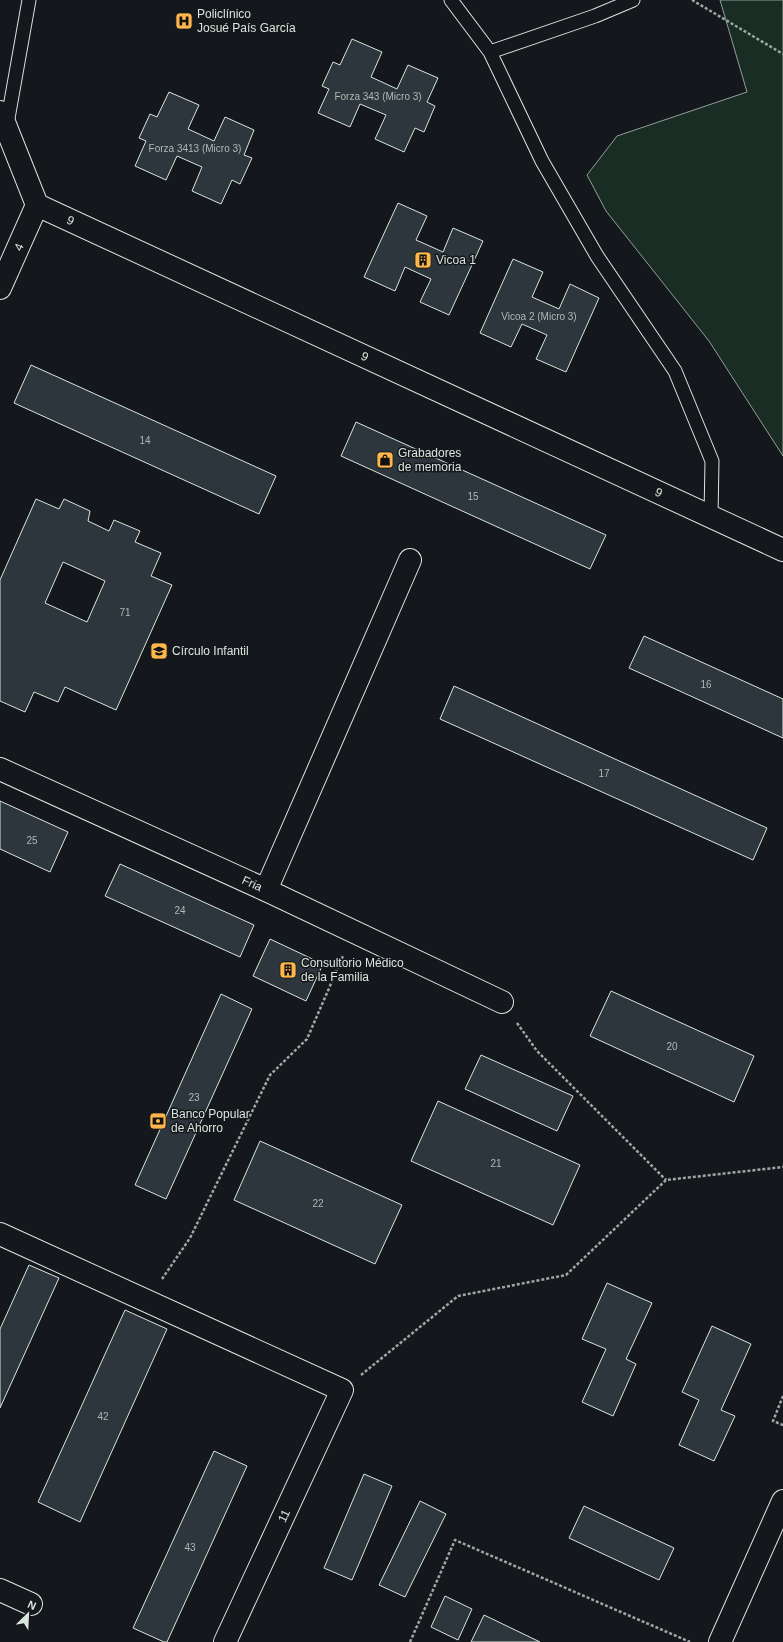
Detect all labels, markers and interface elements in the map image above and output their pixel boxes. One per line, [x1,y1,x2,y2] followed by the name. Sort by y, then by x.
[197,7,296,35] place label: Policlínico Josué País García
[174,11,194,31] hospital icon: Policlínico Josué País García
[334,91,422,102] house number: Forza 343 (Micro 3)
[149,143,241,154] house number: Forza 3413 (Micro 3)
[65,213,77,228] street label: 9
[11,241,27,253] street label: 4
[413,250,433,270] building icon: Vicoa 1
[436,253,476,267] place label: Vicoa 1
[501,311,577,322] house number: Vicoa 2 (Micro 3)
[359,349,371,364] street label: 9
[139,435,151,446] house number: 14
[398,446,462,474] place label: Grabadores de memoria
[375,450,395,470] shop icon: Grabadores de memoria
[653,485,665,500] street label: 9
[467,491,479,502] house number: 15
[119,607,131,618] house number: 71
[149,641,169,661] school or university icon: Círculo Infantil
[172,644,249,658] place label: Círculo Infantil
[700,679,712,690] house number: 16
[598,768,610,779] house number: 17
[26,835,38,846] house number: 25
[240,873,265,894] street label: Fria
[174,905,186,916] house number: 24
[301,956,404,984] place label: Consultorio Médico de la Familia
[278,960,298,980] building icon: Consultorio Médico de la Familia
[666,1041,678,1052] house number: 20
[188,1092,200,1103] house number: 23
[171,1107,250,1135] place label: Banco Popular de Ahorro
[148,1111,168,1131] bank icon: Banco Popular de Ahorro
[490,1158,502,1169] house number: 21
[312,1198,324,1209] house number: 22
[97,1411,109,1422] house number: 42
[275,1507,293,1525] street label: 11
[184,1542,196,1553] house number: 43
[8,1594,48,1634] north arrow
[26,1598,38,1612] text: N

